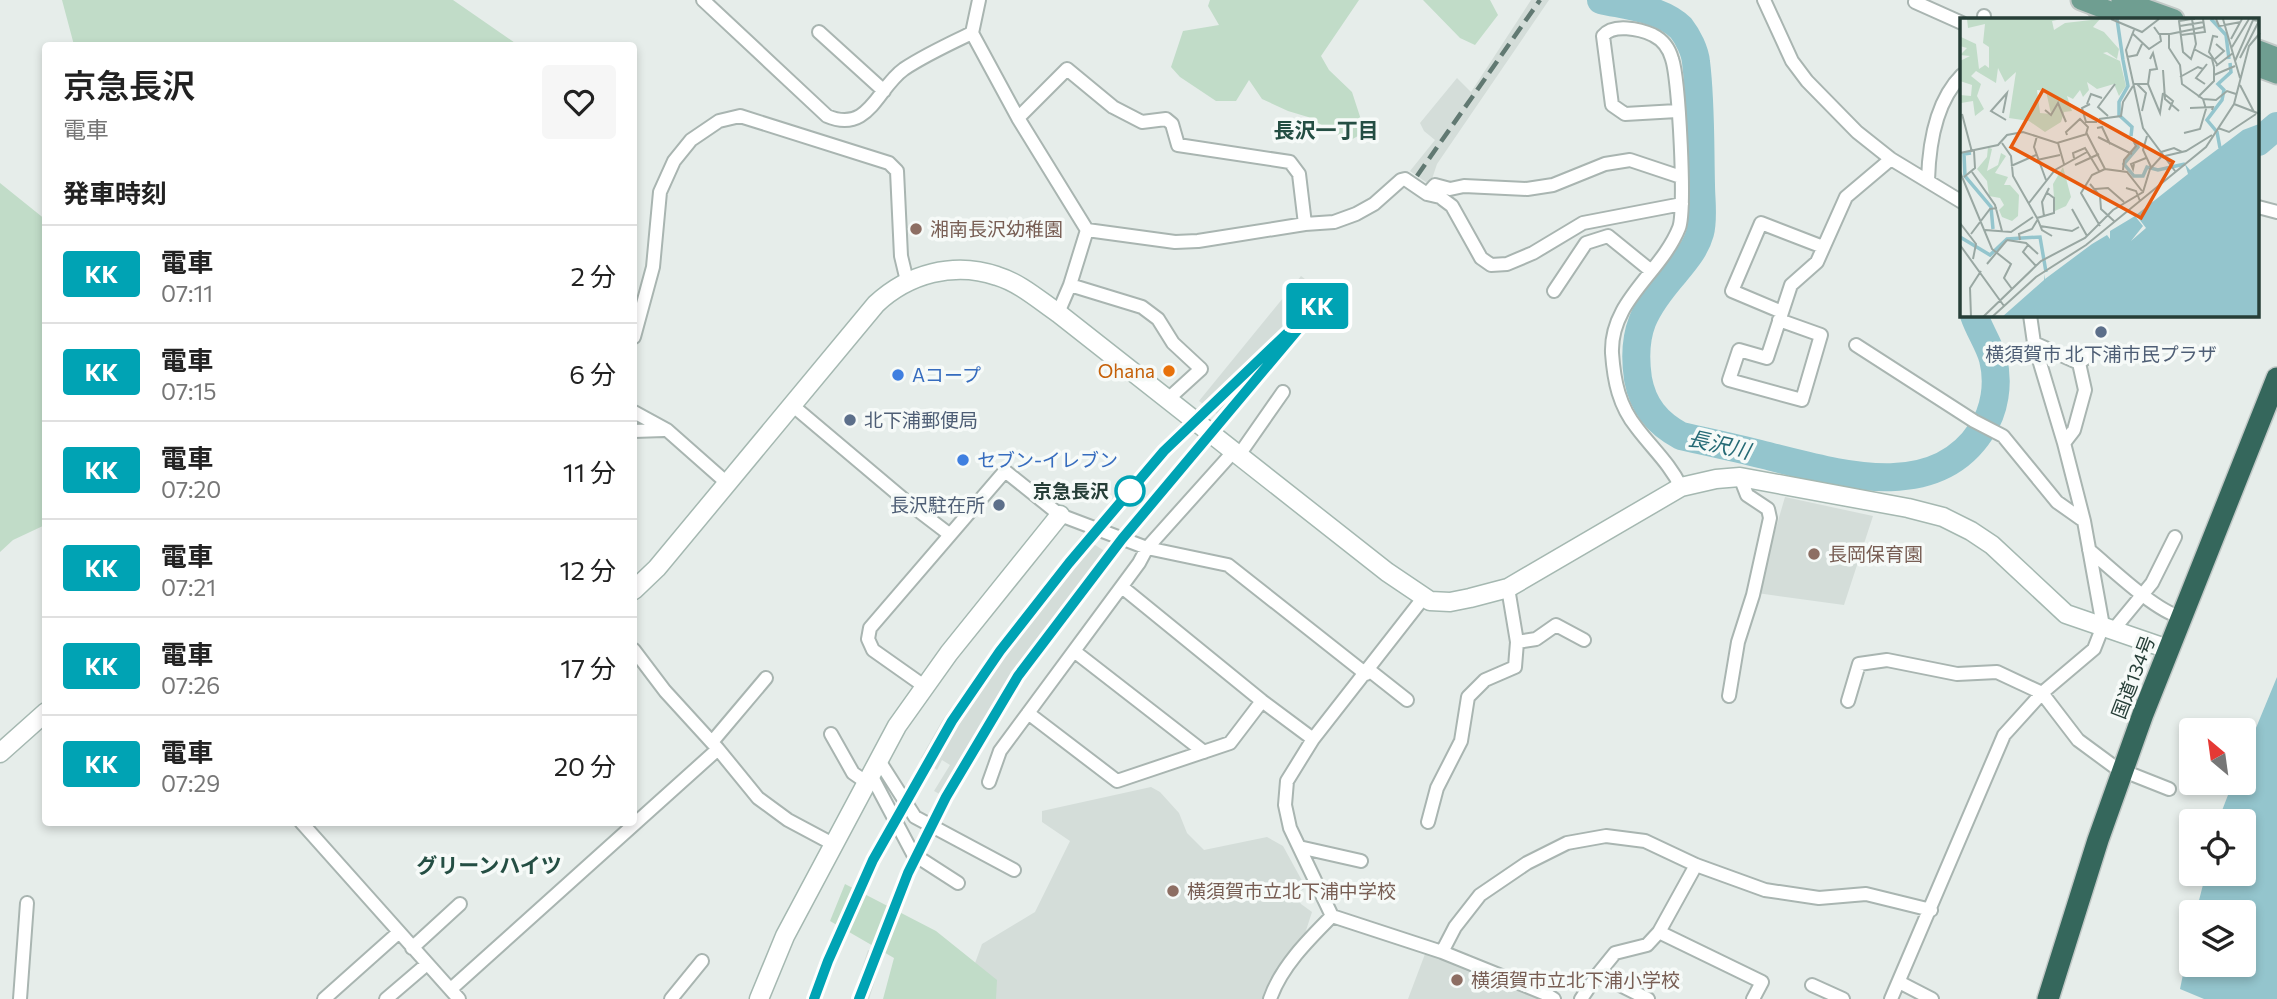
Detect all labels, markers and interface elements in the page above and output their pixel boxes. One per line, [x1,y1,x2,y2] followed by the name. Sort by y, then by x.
[1960,18,2260,317] inset map
[63,64,195,105] text: 京急長沢
[542,65,616,139] button: heart
[63,115,109,143] text: 電車
[1274,117,1379,142] district label: 長沢一丁目
[63,177,167,208] text: 発車時刻
[930,217,1063,240] place label: 湘南長沢幼稚園
[908,221,924,237] marker: 湘南長沢幼稚園
[161,246,213,277] text: 電車
[85,259,118,288] text: KK
[571,260,616,291] text: 2 分
[161,279,213,307] text: 07:11
[1286,283,1348,329] line badge: KK
[1300,291,1334,320] text: KK
[2093,324,2109,340] marker: 横須賀市 北下浦市民プラザ
[1985,342,2217,365] place label: 横須賀市 北下浦市民プラザ
[161,344,213,375] text: 電車
[85,357,118,386] text: KK
[569,358,616,389] text: 6 分
[1098,359,1155,382] place label: Ohana
[912,363,981,386] place label: Aコープ
[1161,363,1177,379] marker: Ohana
[890,367,906,383] marker: Aコープ
[161,377,217,405] text: 07:15
[864,408,978,431] place label: 北下浦郵便局
[842,412,858,428] marker: 北下浦郵便局
[1686,424,1755,463] water label: 長沢川
[161,442,213,473] text: 電車
[977,448,1118,471] place label: セブン-イレブン
[955,452,971,468] marker: セブン-イレブン
[85,455,118,484] text: KK
[563,456,616,487] text: 11 分
[161,475,221,503] text: 07:20
[1115,476,1145,506] marker: 京急長沢
[1033,479,1109,502] place label: 京急長沢
[890,493,985,516] place label: 長沢駐在所
[991,497,1007,513] marker: 長沢駐在所
[161,540,213,571] text: 電車
[1828,542,1923,565] place label: 長岡保育園
[1806,546,1822,562] marker: 長岡保育園
[85,553,118,582] text: KK
[559,554,616,585] text: 12 分
[161,573,216,601] text: 07:21
[2106,632,2159,722] street label: 国道134号
[161,638,213,669] text: 電車
[85,651,118,680] text: KK
[560,652,616,683] text: 17 分
[161,671,220,699] text: 07:26
[2179,718,2256,794] north arrow
[2179,718,2256,977] map controls
[161,736,213,767] text: 電車
[85,749,118,778] text: KK
[554,750,616,781] text: 20 分
[161,769,220,797] text: 07:29
[2179,809,2256,886] button: locate
[416,852,562,877] district label: グリーンハイツ
[1187,879,1396,902] place label: 横須賀市立北下浦中学校
[1165,883,1181,899] marker: 横須賀市立北下浦中学校
[2179,900,2256,977] button: layers
[1471,968,1680,991] place label: 横須賀市立北下浦小学校
[1449,972,1465,988] marker: 横須賀市立北下浦小学校

